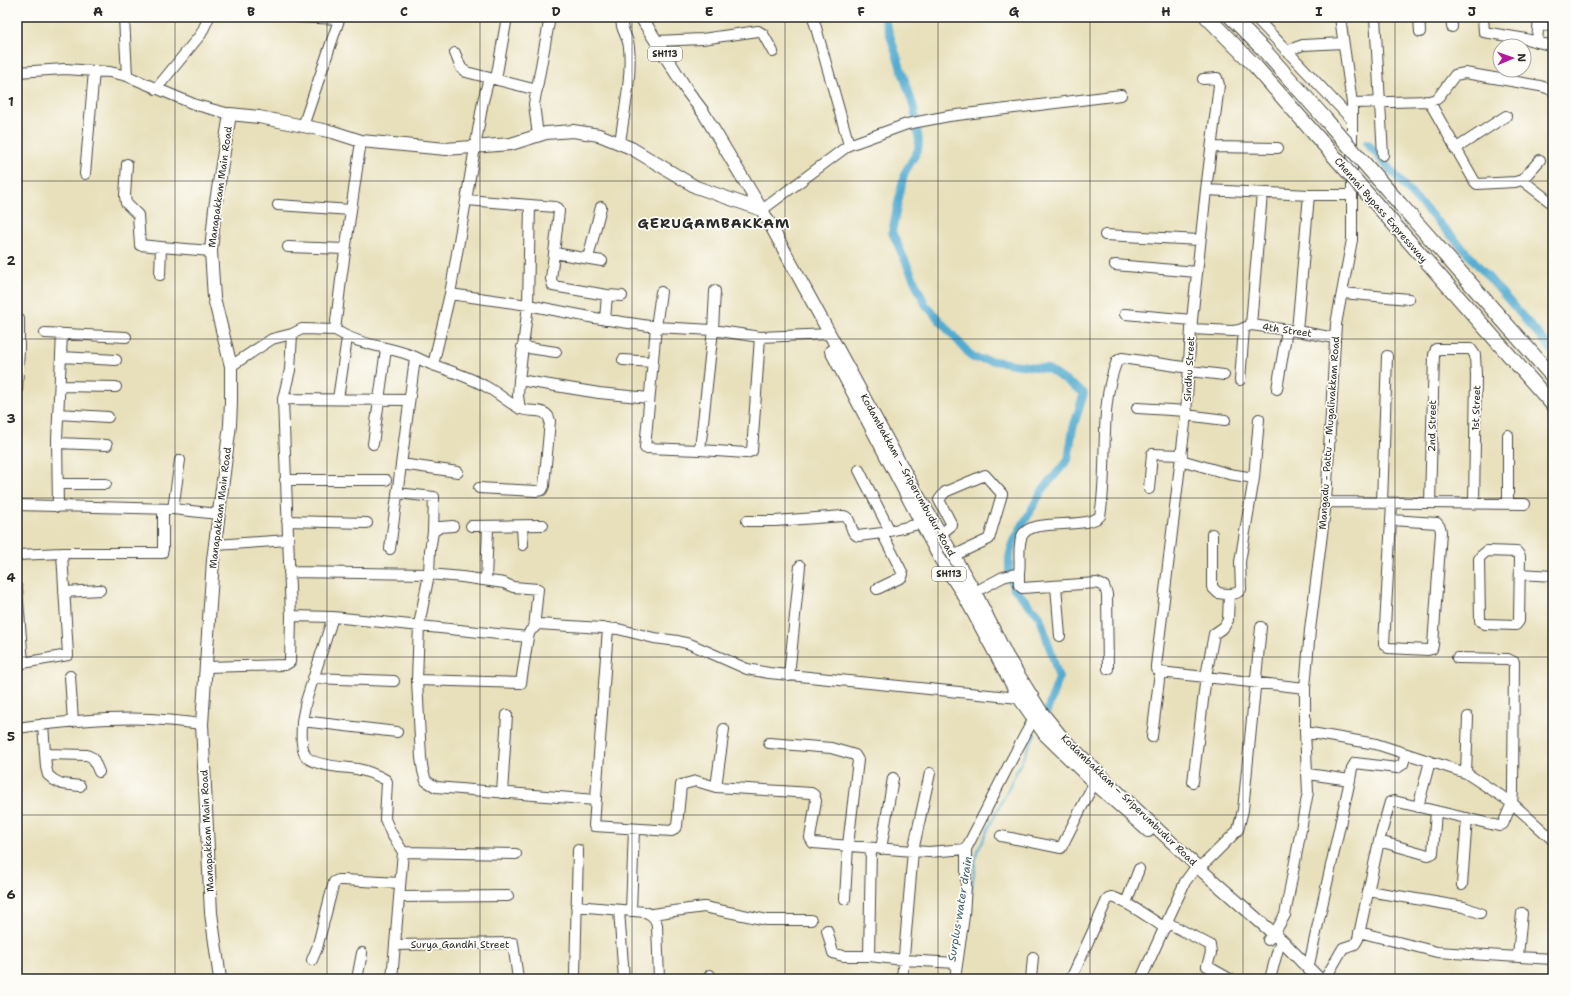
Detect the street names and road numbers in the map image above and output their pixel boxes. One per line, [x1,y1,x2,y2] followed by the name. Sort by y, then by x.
[648,47,682,61] road number: SH113
[205,125,235,248] street label: Manapakkam Main Road
[1332,155,1430,266] street label: Chennai Bypass Expressway
[1261,320,1313,340] street label: 4th Street
[1316,335,1342,530] street label: Mangadu - Pattu - Mugalivakkam Road
[1181,336,1197,402] street label: Sindhu Street
[1469,385,1483,431] street label: 1st Street
[858,391,959,559] street label: Kodambakkam – Sriperumbudur Road
[1425,400,1439,452] street label: 2nd Street
[206,446,234,569] street label: Manapakkam Main Road
[932,567,966,581] road number: SH113
[1058,731,1200,869] street label: Kodambakkam – Sriperumbudur Road
[197,769,217,892] street label: Manapakkam Main Road
[411,938,509,951] street label: Surya Gandhi Street

